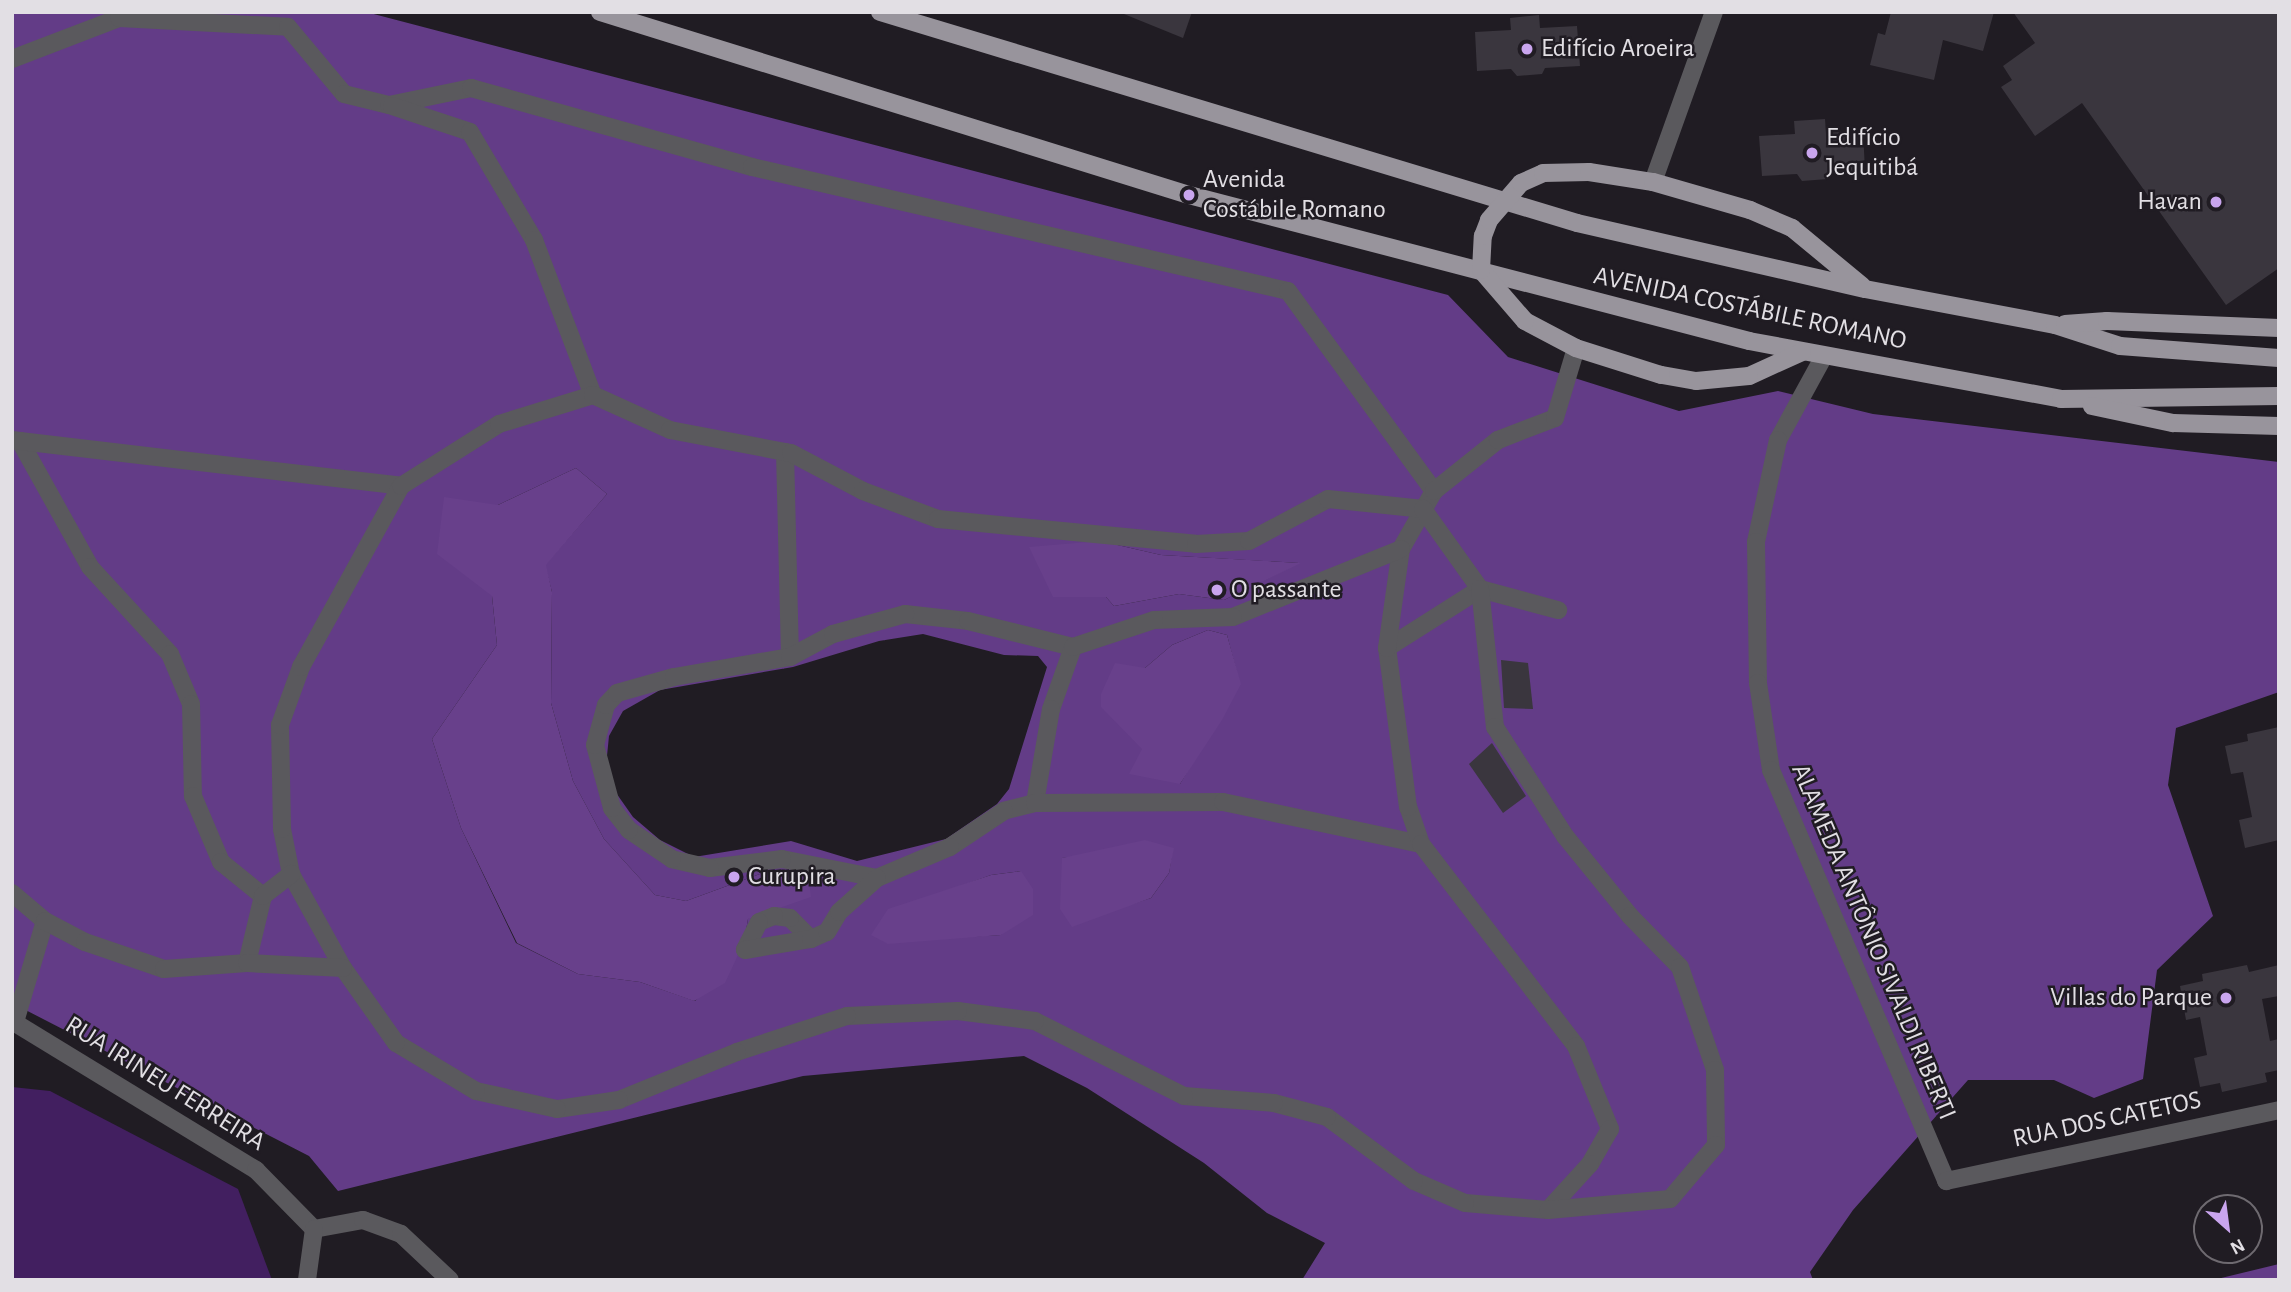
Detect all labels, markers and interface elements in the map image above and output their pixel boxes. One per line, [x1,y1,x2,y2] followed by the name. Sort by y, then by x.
[1541,33,1694,65] place label: Edifício Aroeira
[1519,41,1535,57] marker: Edifício Aroeira
[1826,122,1918,184] place label: Edifício Jequitibá
[1804,145,1820,161] marker: Edifício Jequitibá
[1203,164,1386,226] place label: Avenida Costábile Romano
[2137,186,2202,218] place label: Havan
[1181,187,1197,203] marker: Avenida Costábile Romano
[2208,194,2224,210] marker: Havan
[1591,261,1909,357] street label: AVENIDA COSTÁBILE ROMANO
[1231,574,1341,606] place label: O passante
[1209,582,1225,598] marker: O passante
[1784,760,1962,1124] street label: ALAMEDA ANTÔNIO SIVALDI RIBERTI
[748,861,836,893] place label: Curupira
[726,869,742,885] marker: Curupira
[2050,982,2212,1014] place label: Villas do Parque
[2218,990,2234,1006] marker: Villas do Parque
[59,1010,271,1158] street label: RUA IRINEU FERREIRA
[2010,1085,2204,1155] street label: RUA DOS CATETOS
[2193,1194,2263,1264] north arrow
[2227,1235,2247,1258] text: N

